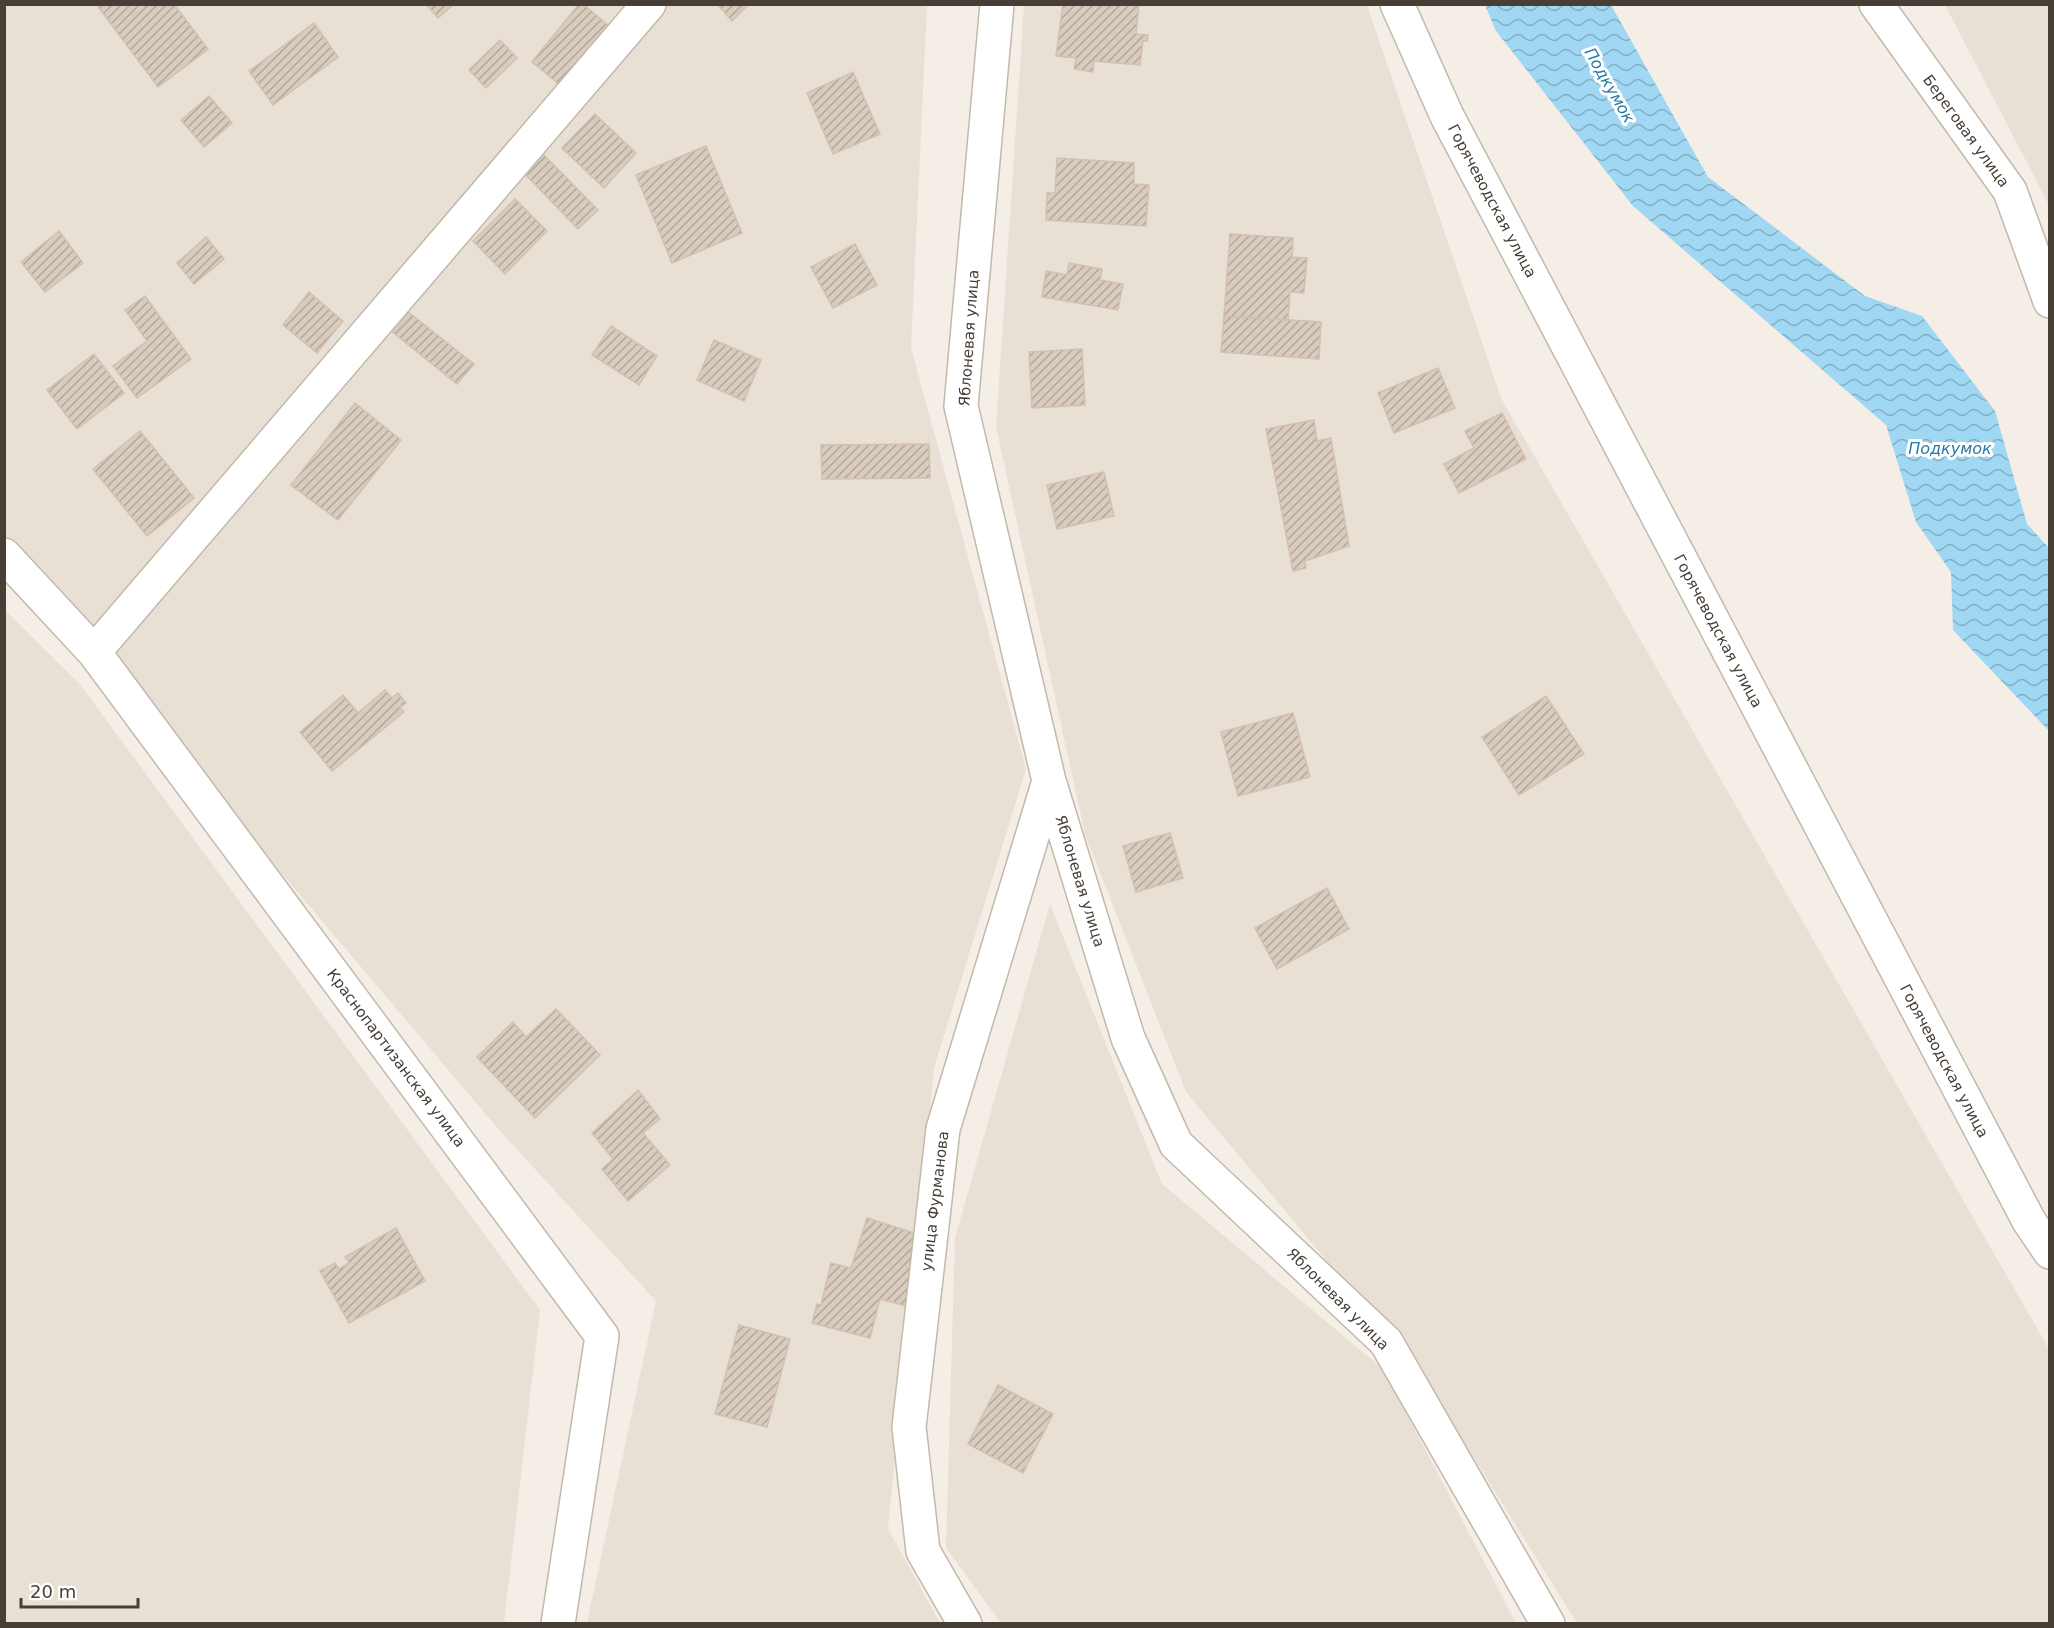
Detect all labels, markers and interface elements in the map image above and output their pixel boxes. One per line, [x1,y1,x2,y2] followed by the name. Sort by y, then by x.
[1580,44,1639,126] water label: Подкумок
[1919,71,2013,191] street label: Береговая улица
[1444,121,1540,281] street label: Горячеводская улица
[955,269,983,407] street label: Яблоневая улица
[1908,439,1992,458] water label: Подкумок
[1670,551,1766,711] street label: Горячеводская улица
[1051,813,1109,949] street label: Яблоневая улица
[323,965,469,1151] street label: Краснопартизанская улица
[1896,981,1992,1141] street label: Горячеводская улица
[917,1130,953,1272] street label: улица Фурманова
[1283,1244,1393,1354] street label: Яблоневая улица
[21,1571,138,1609] scale bar
[30,1581,76,1602] text: 20 m

